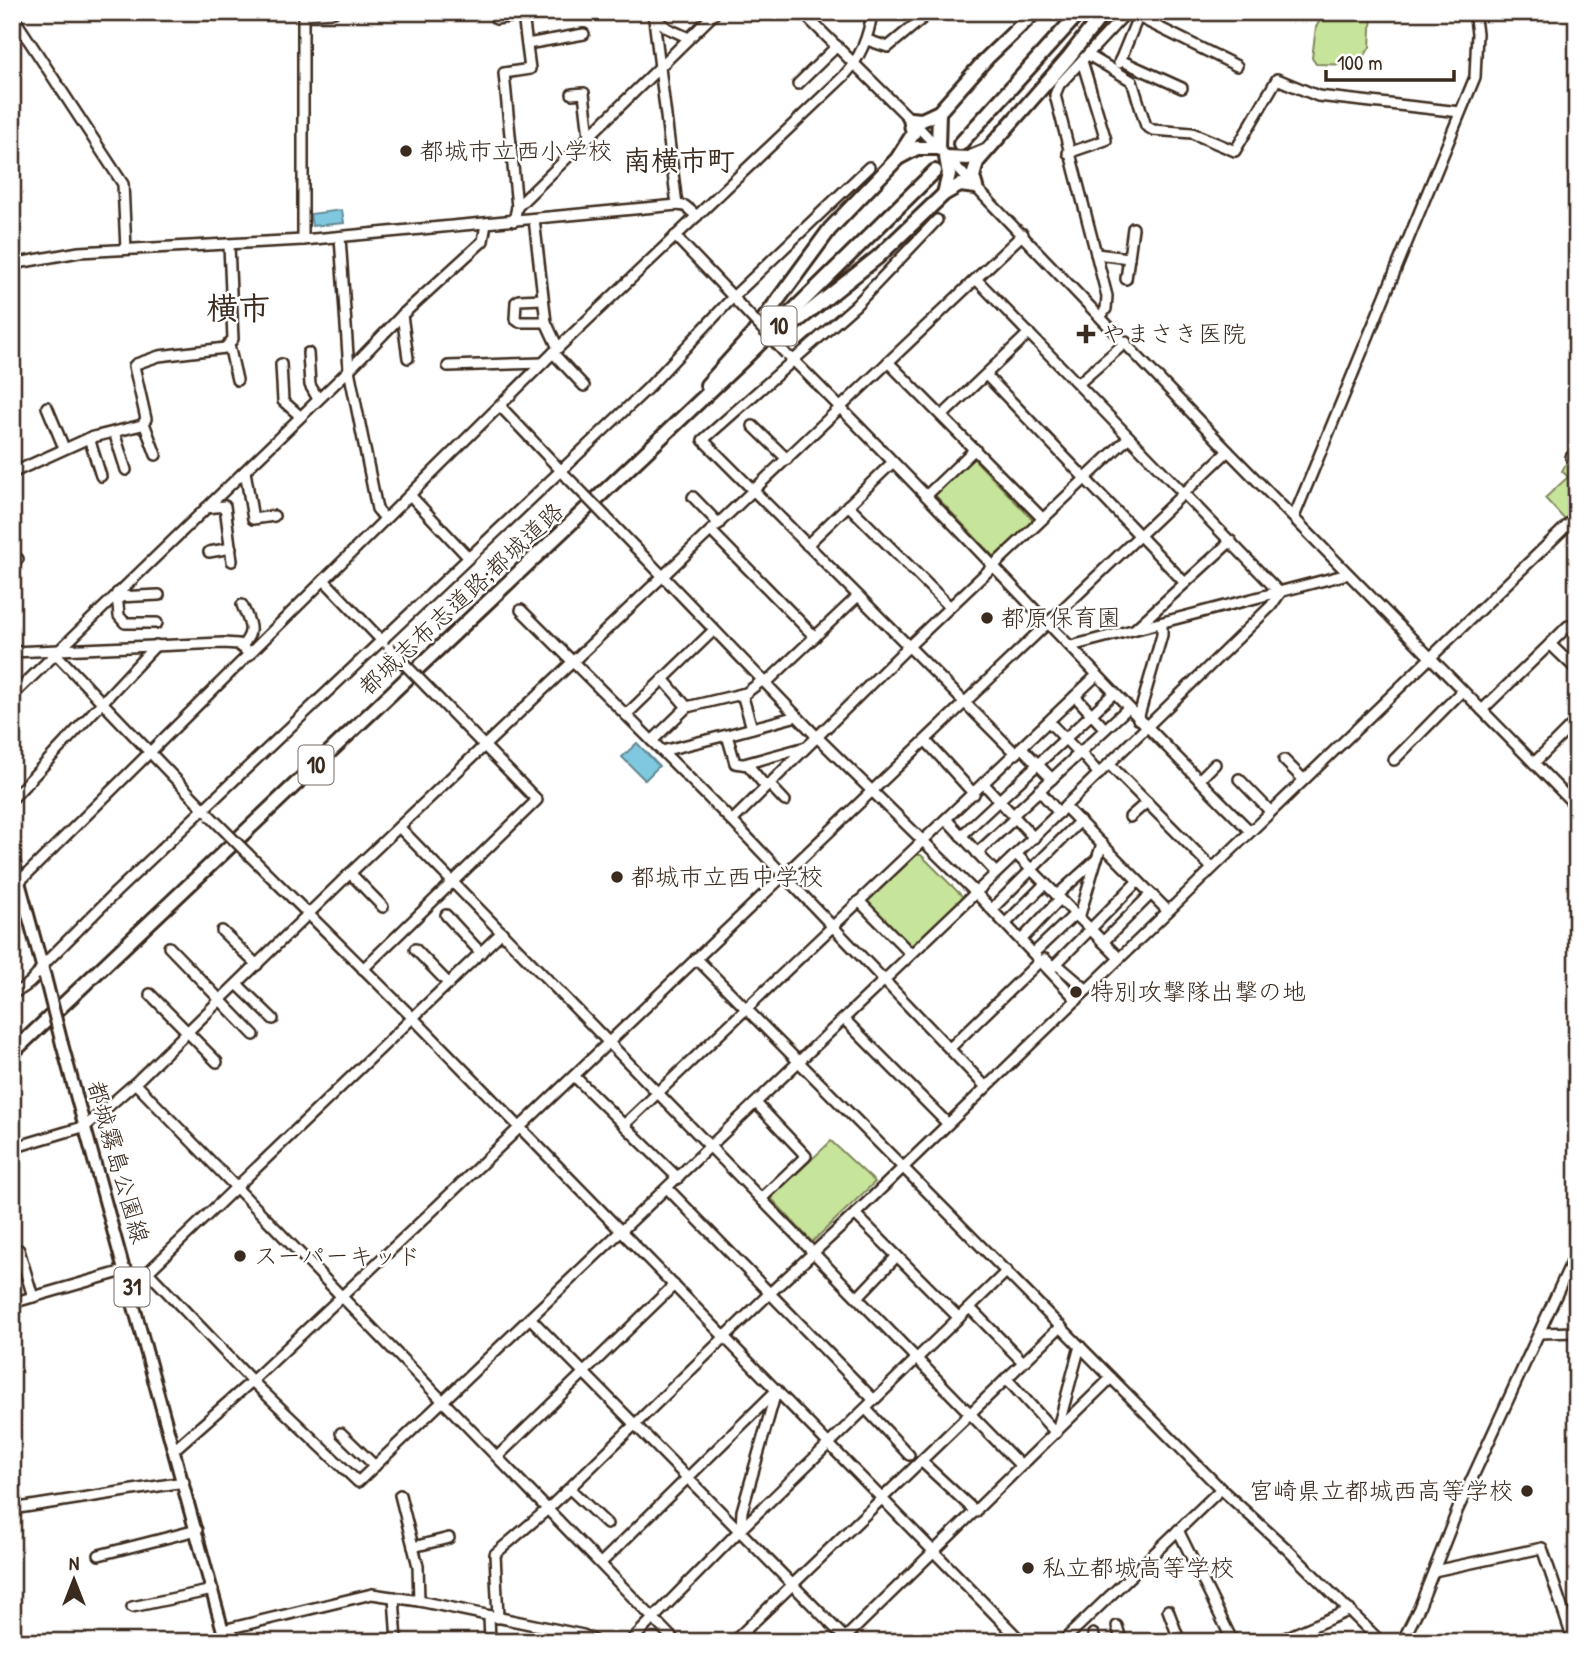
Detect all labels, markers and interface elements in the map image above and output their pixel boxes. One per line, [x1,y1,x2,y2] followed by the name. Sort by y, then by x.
[1326,38,1454,82] scale bar
[1337,48,1383,77] text: 100 m
[420,134,612,166] place label: 都城市立西小学校
[623,141,735,179] district label: 南横市町
[398,143,414,159] marker: 都城市立西小学校
[206,286,270,329] district label: 横市
[762,306,796,346] road number: 10
[1102,317,1246,349] place label: やまさき医院
[1076,324,1096,344] marker: やまさき医院
[351,495,570,702] street label: 都城志布志道路;都城道路
[1001,601,1121,633] place label: 都原保育園
[979,610,995,626] marker: 都原保育園
[298,746,334,785] road number: 10
[631,860,823,892] place label: 都城市立西中学校
[609,869,625,885] marker: 都城市立西中学校
[1090,975,1306,1007] place label: 特別攻撃隊出撃の地
[1068,984,1084,1000] marker: 特別攻撃隊出撃の地
[80,1077,157,1247] street label: 都城霧島公園線
[254,1239,421,1271] place label: スーパーキッド
[232,1248,248,1264] marker: スーパーキッド
[114,1268,150,1306] road number: 31
[1249,1474,1513,1506] place label: 宮崎県立都城西高等学校
[1519,1483,1535,1499] marker: 宮崎県立都城西高等学校
[38,1546,108,1616] north arrow
[69,1550,79,1576] text: N
[1042,1551,1234,1583] place label: 私立都城高等学校
[1020,1560,1036,1576] marker: 私立都城高等学校

